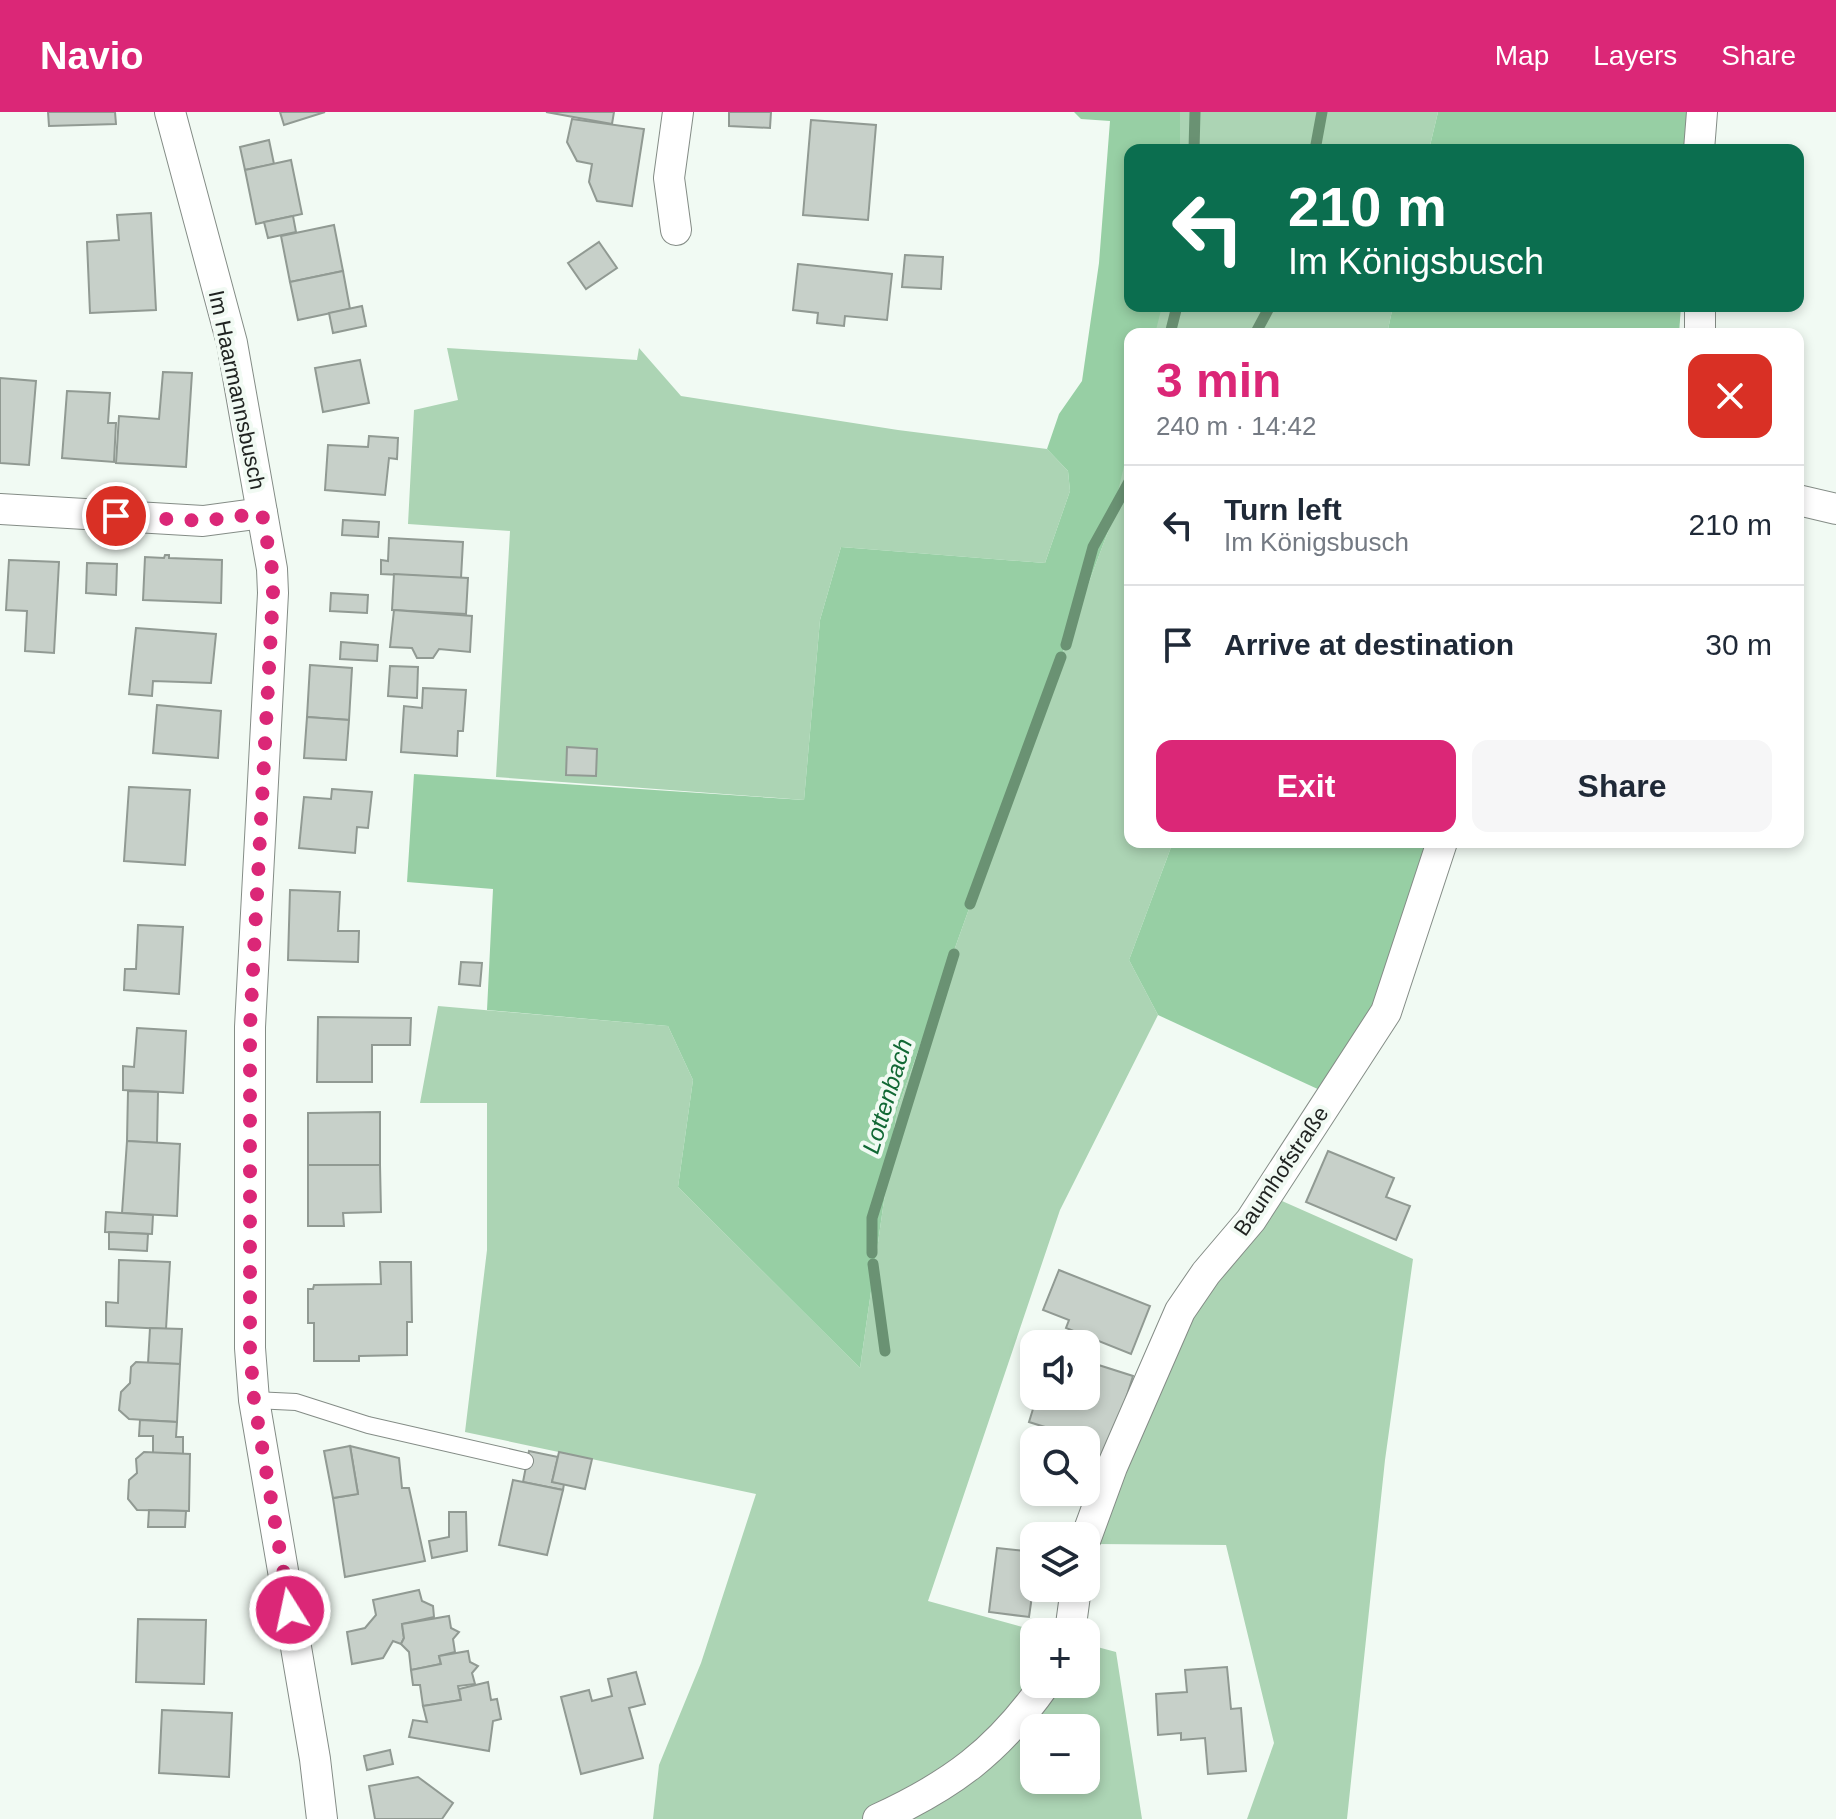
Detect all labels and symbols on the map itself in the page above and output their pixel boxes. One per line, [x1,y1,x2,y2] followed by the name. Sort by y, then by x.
[204,288,270,492] street label: Im Haarmannsbusch
[82,482,150,550] pin
[857,1035,917,1157] water label: Lottenbach
[1229,1102,1333,1240] street label: Baumhofstraße
[248,1568,332,1652] position arrow

